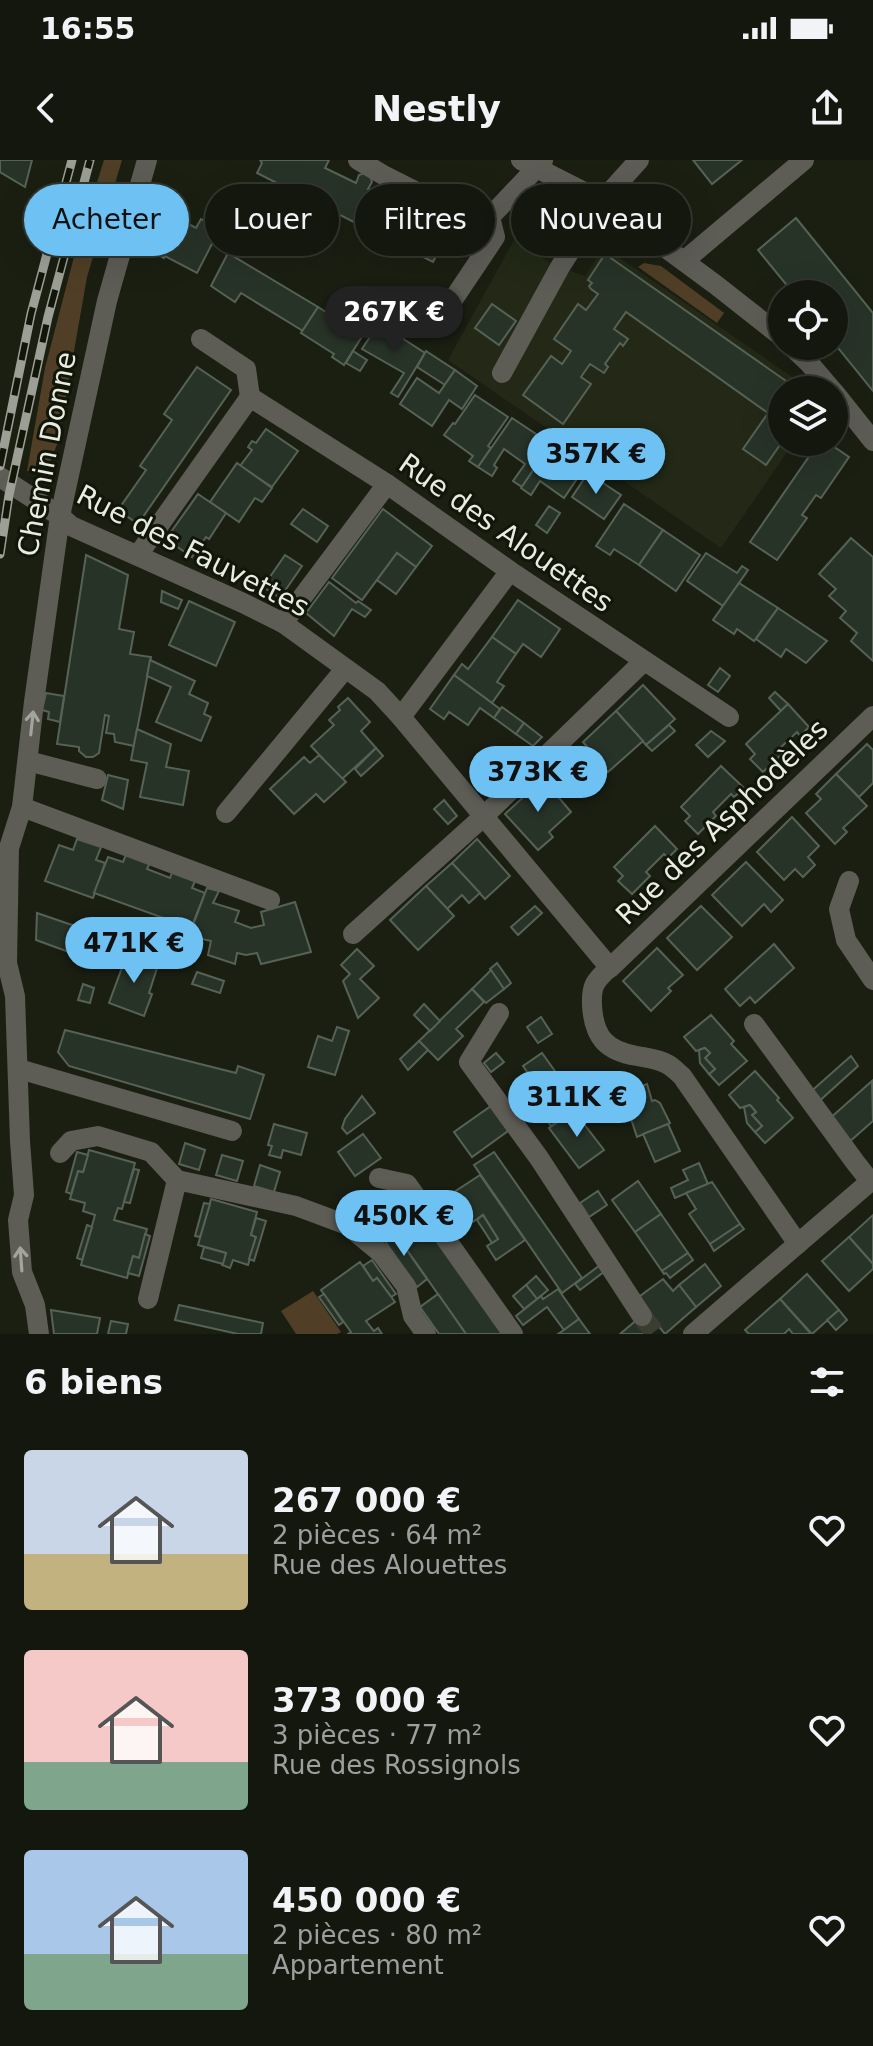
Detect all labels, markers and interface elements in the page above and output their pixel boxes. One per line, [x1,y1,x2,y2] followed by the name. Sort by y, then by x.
[40,11,136,46] text: 16:55
[24,86,68,130] icon: back
[805,86,849,130] icon: share
[372,88,501,129] text: Nestly
[24,184,189,256] chip: Acheter
[205,184,339,256] chip: Louer
[355,184,495,256] chip: Filtres
[511,184,691,256] chip: Nouveau
[768,280,848,456] map controls
[768,280,848,360] button: locate
[329,286,459,354] pin: 267K €
[343,297,445,327] text: 267K €
[11,349,83,559] street label: Chemin Donne
[768,376,848,456] button: layers
[531,428,661,496] pin: 357K €
[545,439,647,469] text: 357K €
[393,447,619,619] street label: Rue des Alouettes
[71,478,315,624] street label: Rue des Fauvettes
[24,711,39,737] one-way arrow
[609,712,835,932] street label: Rue des Asphodèles
[473,746,603,814] pin: 373K €
[487,757,589,787] text: 373K €
[69,917,199,985] pin: 471K €
[83,928,185,958] text: 471K €
[512,1071,642,1139] pin: 311K €
[526,1082,628,1112] text: 311K €
[339,1190,469,1258] pin: 450K €
[353,1201,455,1231] text: 450K €
[13,1246,28,1273] one-way arrow
[805,1360,849,1404] icon: filters
[24,1362,163,1402] text: 6 biens
[272,1480,461,1520] text: 267 000 €
[88,1482,184,1578] icon: home
[805,1508,849,1552] icon: heart
[272,1520,482,1550] text: 2 pièces · 64 m²
[272,1550,507,1580] text: Rue des Alouettes
[272,1680,461,1720] text: 373 000 €
[88,1682,184,1778] icon: home
[805,1708,849,1752] icon: heart
[272,1720,482,1750] text: 3 pièces · 77 m²
[272,1750,521,1780] text: Rue des Rossignols
[272,1880,461,1920] text: 450 000 €
[88,1882,184,1978] icon: home
[805,1908,849,1952] icon: heart
[272,1920,482,1950] text: 2 pièces · 80 m²
[272,1950,444,1980] text: Appartement

